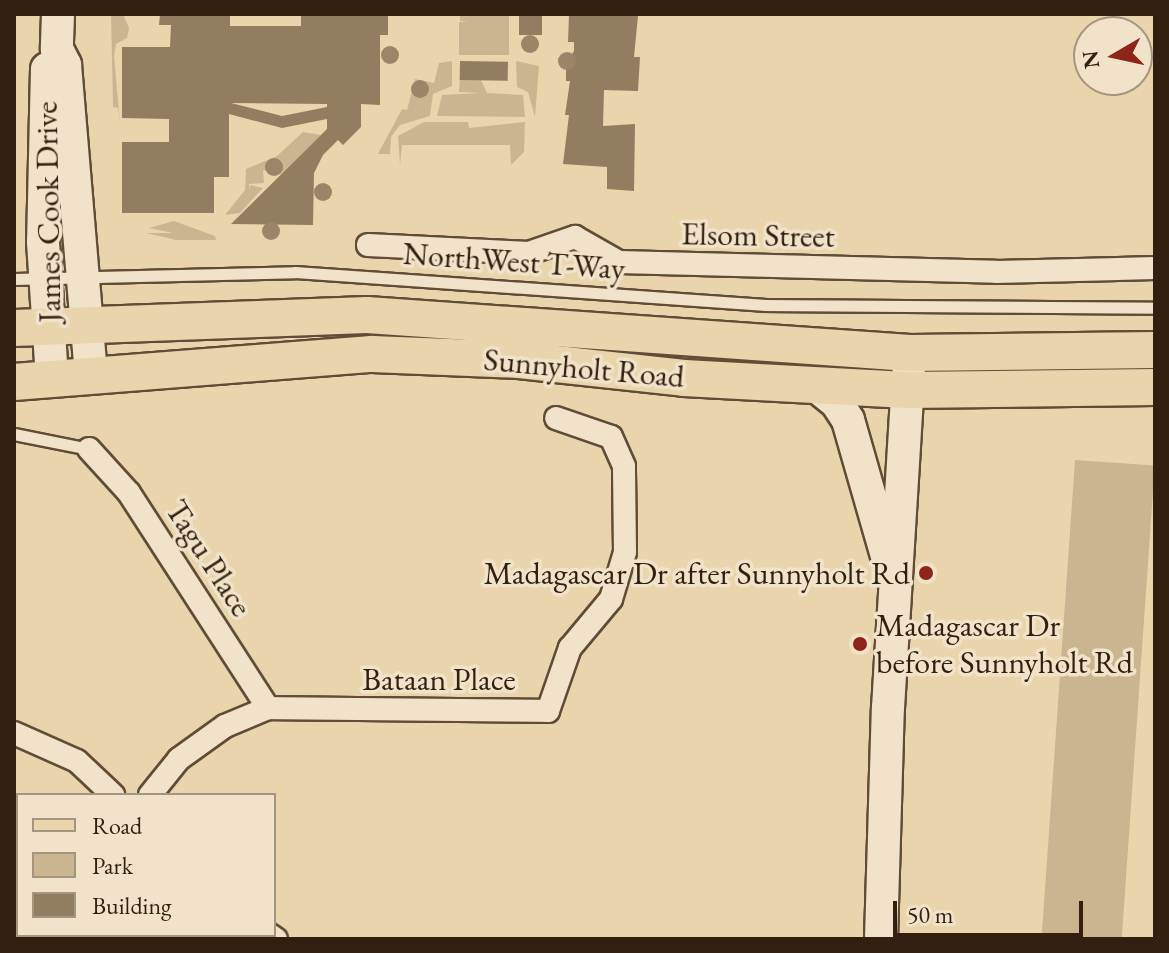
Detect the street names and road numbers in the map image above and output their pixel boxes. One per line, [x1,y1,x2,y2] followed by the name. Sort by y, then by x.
[27,101,69,323] street label: James Cook Drive
[681,214,835,256] street label: Elsom Street
[402,234,626,288] street label: NorthWest T-Way
[482,340,686,396] street label: Sunnyholt Road
[157,493,261,623] street label: Tagu Place
[362,660,516,698] street label: Bataan Place

